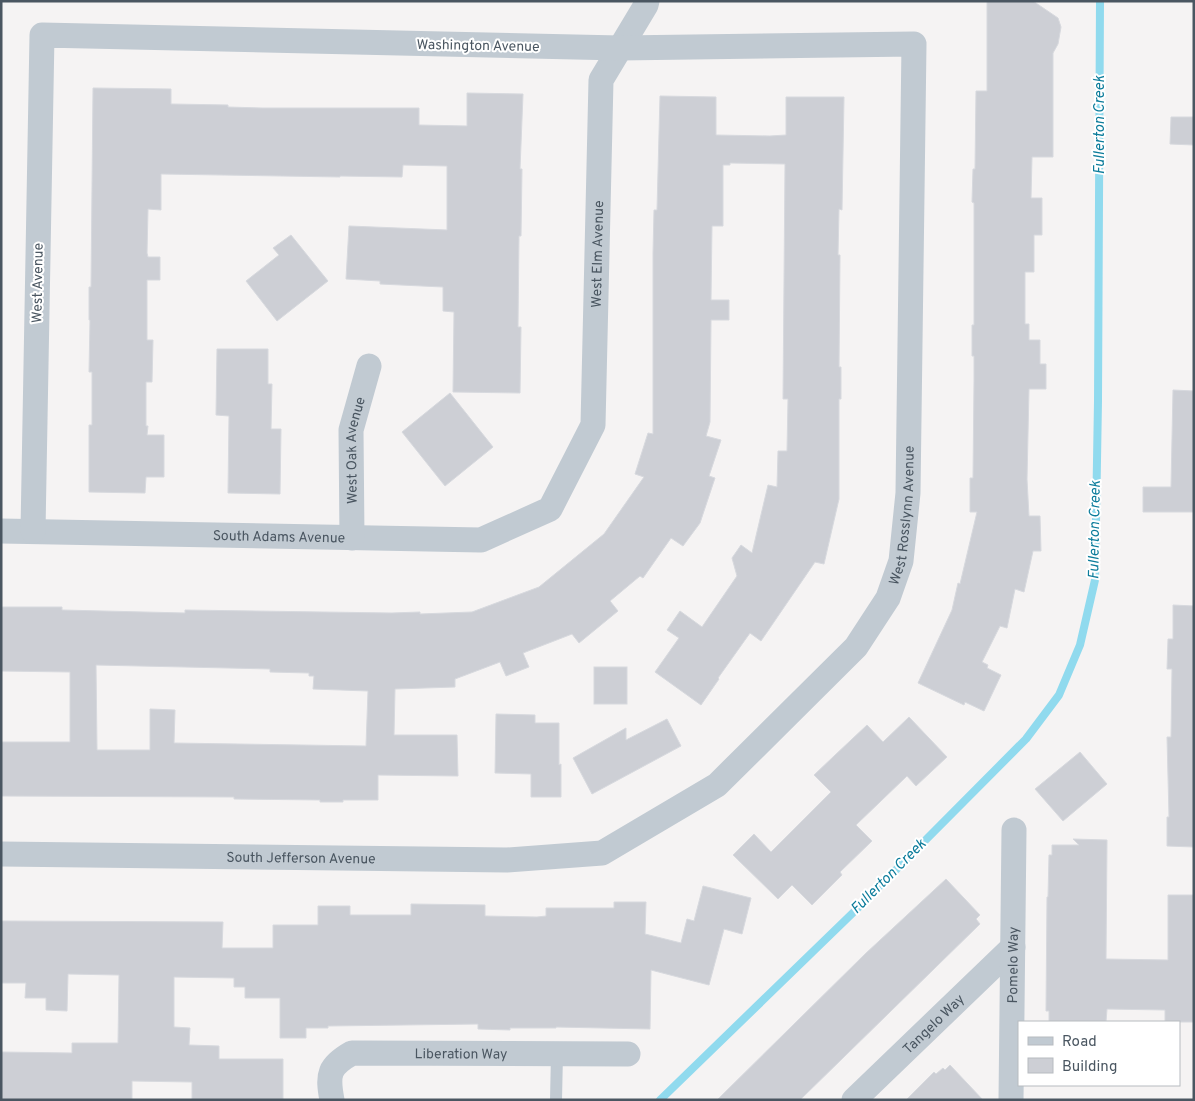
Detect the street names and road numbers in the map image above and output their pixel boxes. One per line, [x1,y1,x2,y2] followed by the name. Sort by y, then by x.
[416,37,540,56] street label: Washington Avenue
[589,200,608,308] street label: West Elm Avenue
[29,243,48,323] street label: West Avenue
[344,395,370,504] street label: West Oak Avenue
[886,446,919,588] street label: West Rosslynn Avenue
[213,528,345,547] street label: South Adams Avenue
[226,850,376,868] street label: South Jefferson Avenue
[1005,926,1023,1004] street label: Pomelo Way
[900,991,969,1058] street label: Tangelo Way
[415,1046,508,1064] street label: Liberation Way

